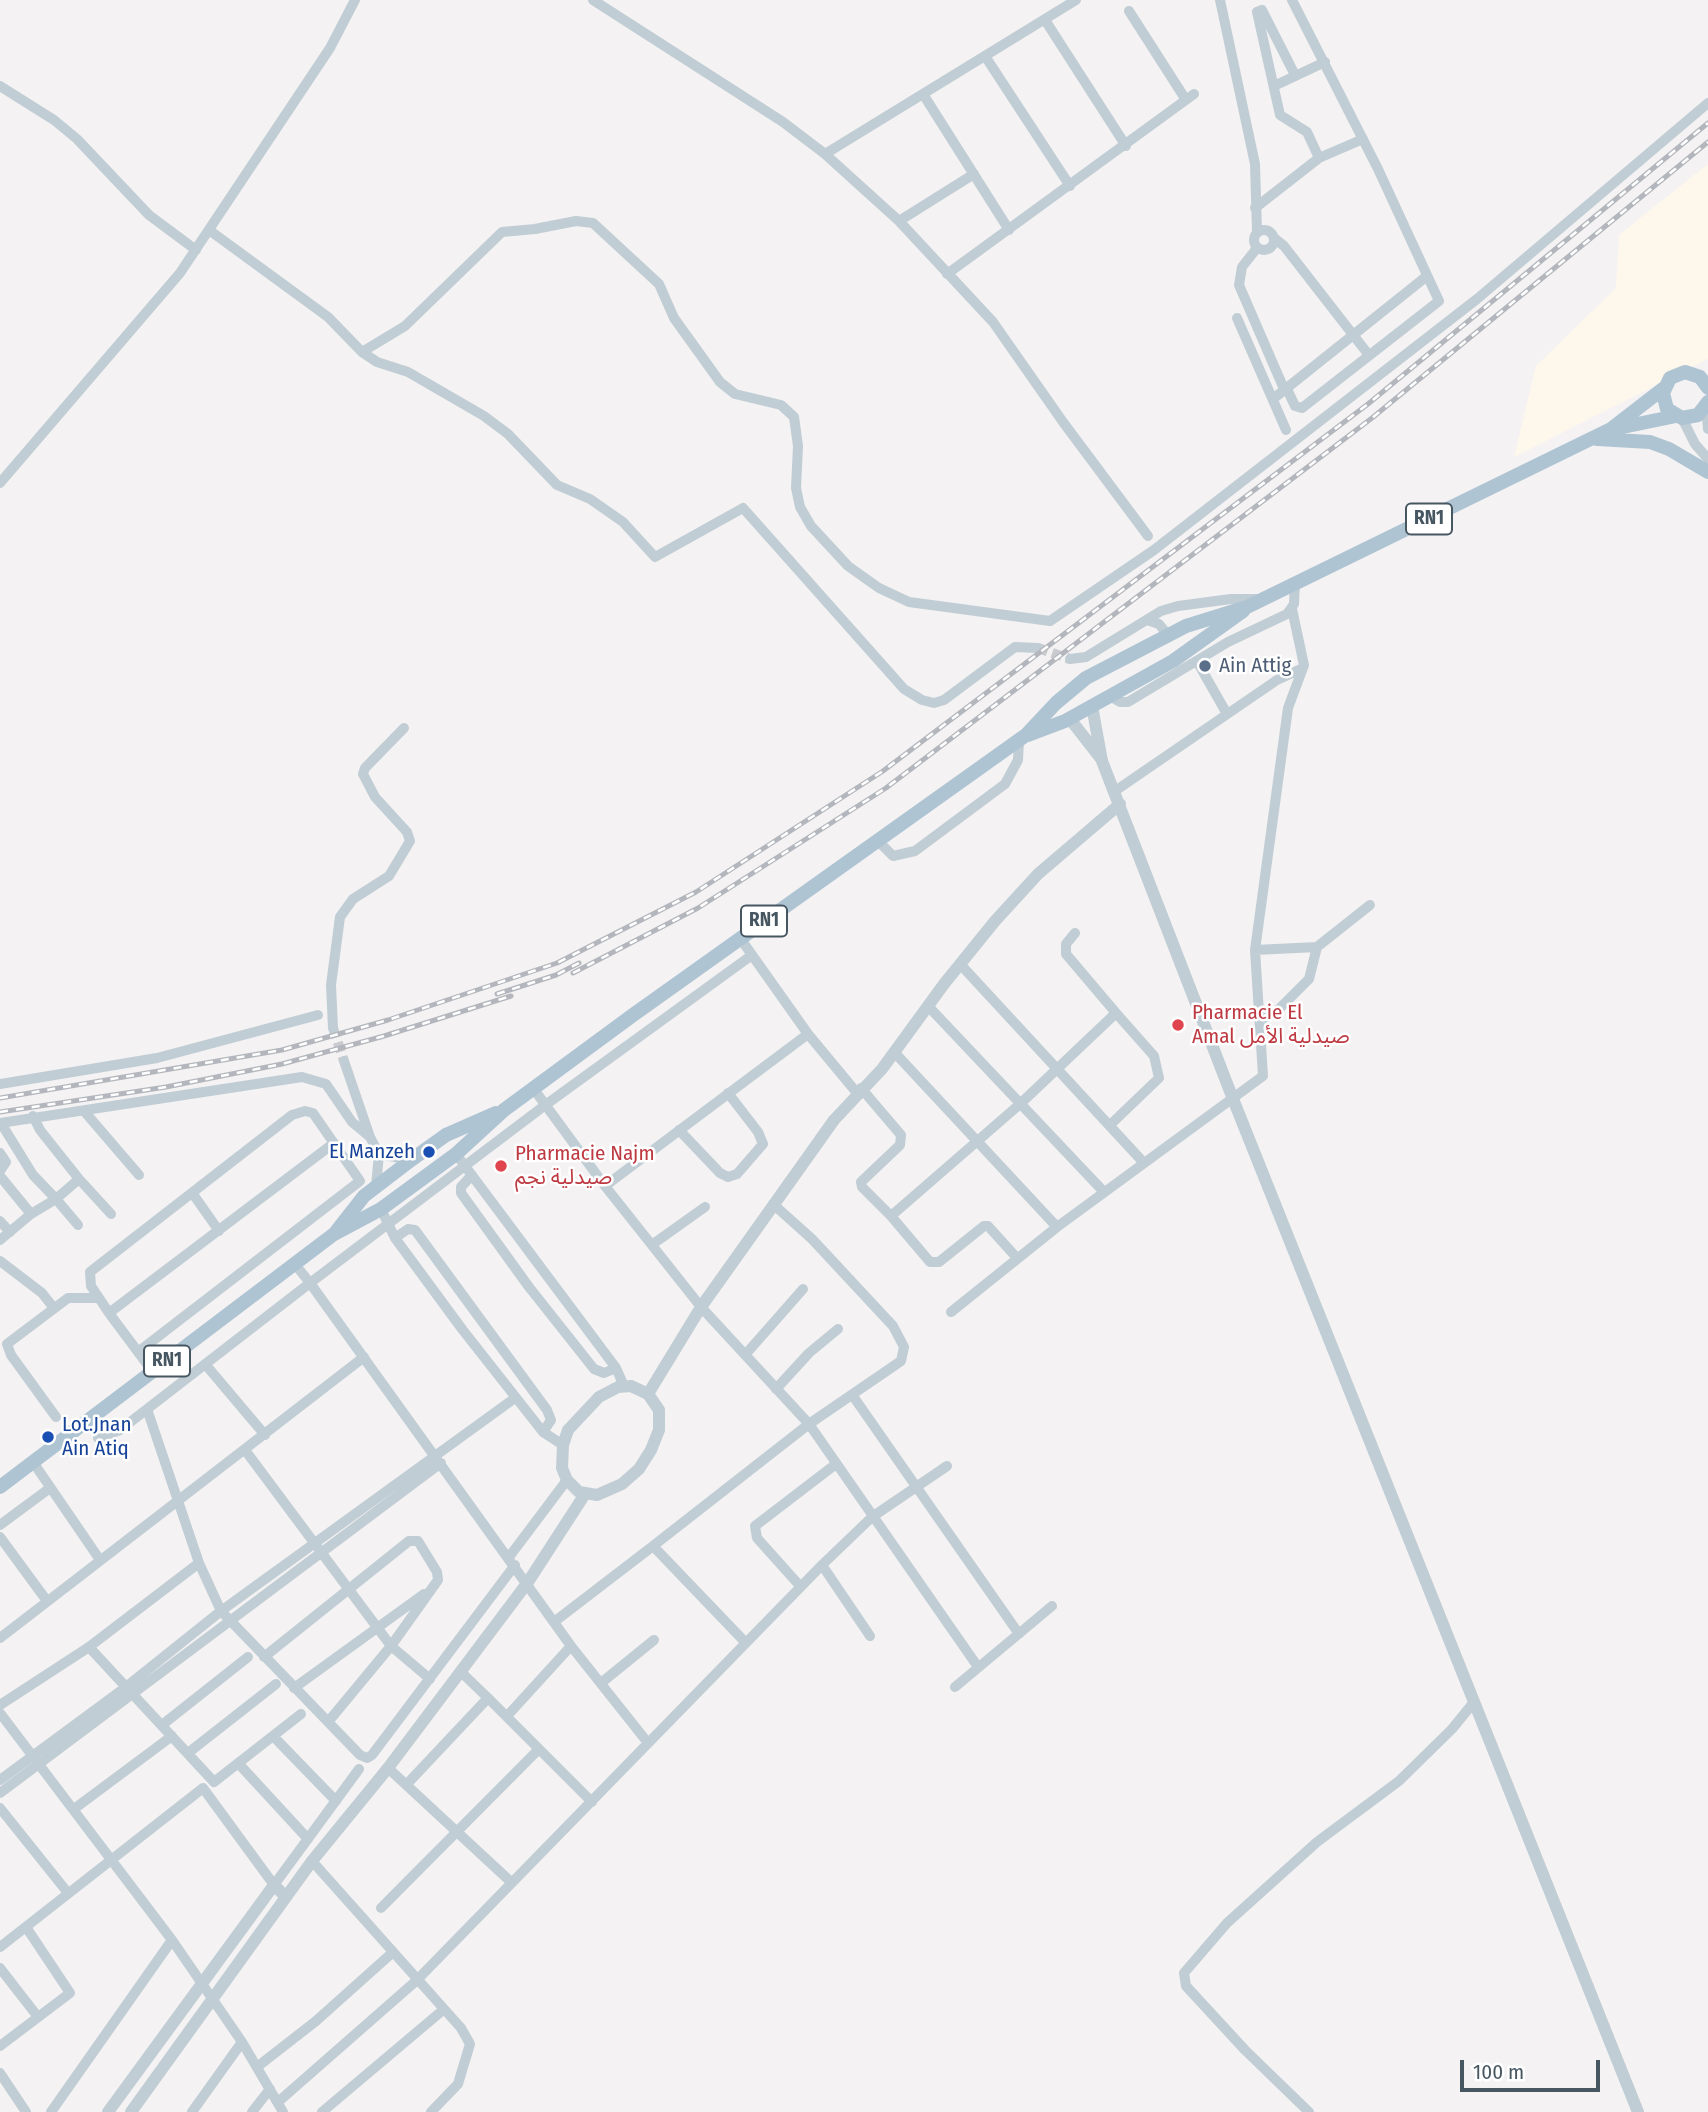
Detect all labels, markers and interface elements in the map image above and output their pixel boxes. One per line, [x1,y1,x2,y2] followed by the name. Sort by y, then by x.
[1406,504,1452,534] road number: RN1
[1219,653,1291,679] place label: Ain Attig
[1197,658,1213,674] marker: Ain Attig
[741,906,787,937] road number: RN1
[1192,1000,1350,1050] place label: Pharmacie El Amal صيدلية الأمل
[1170,1017,1186,1033] marker: Pharmacie El Amal صيدلية الأمل
[329,1139,415,1165] place label: El Manzeh
[515,1141,655,1191] place label: Pharmacie Najm صيدلية نجم
[421,1144,437,1160] marker: El Manzeh
[493,1158,509,1174] marker: Pharmacie Najm صيدلية نجم
[144,1345,190,1376] road number: RN1
[62,1412,131,1462] place label: Lot.Jnan Ain Atiq
[40,1429,56,1445] marker: Lot.Jnan Ain Atiq
[1463,2046,1603,2090] scale bar
[1473,2059,1524,2085] text: 100 m

